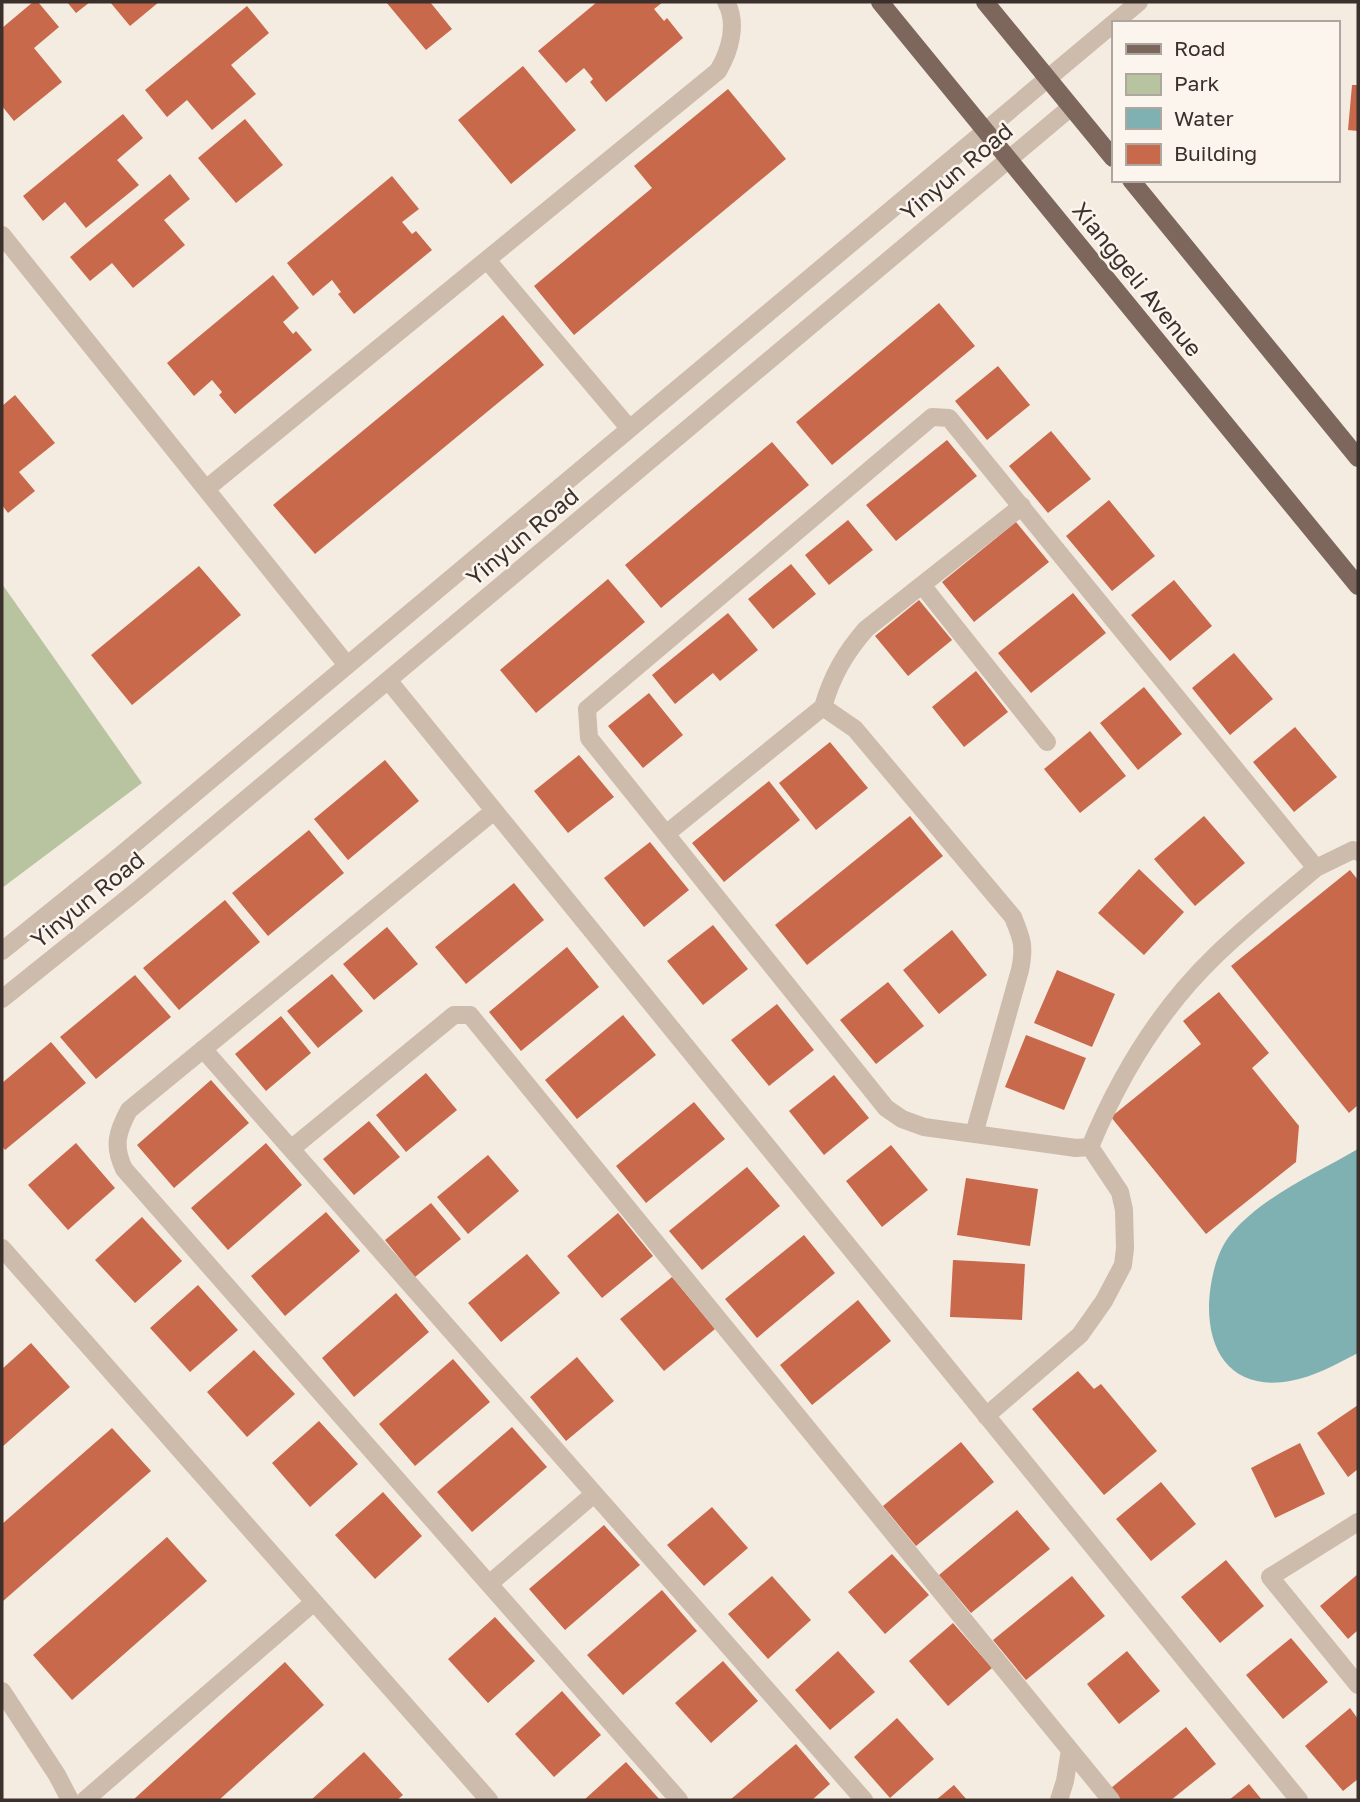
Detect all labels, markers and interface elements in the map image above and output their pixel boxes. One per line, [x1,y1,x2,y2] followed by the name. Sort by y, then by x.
[1112,21,1339,182] legend
[1174,35,1225,61] text: Road
[1174,70,1220,96] text: Park
[1174,105,1234,131] text: Water
[894,116,1018,226] street label: Yinyun Road
[1174,140,1257,166] text: Building
[1067,196,1209,362] street label: Xianggeli Avenue
[460,481,584,591] street label: Yinyun Road
[25,845,149,953] street label: Yinyun Road

